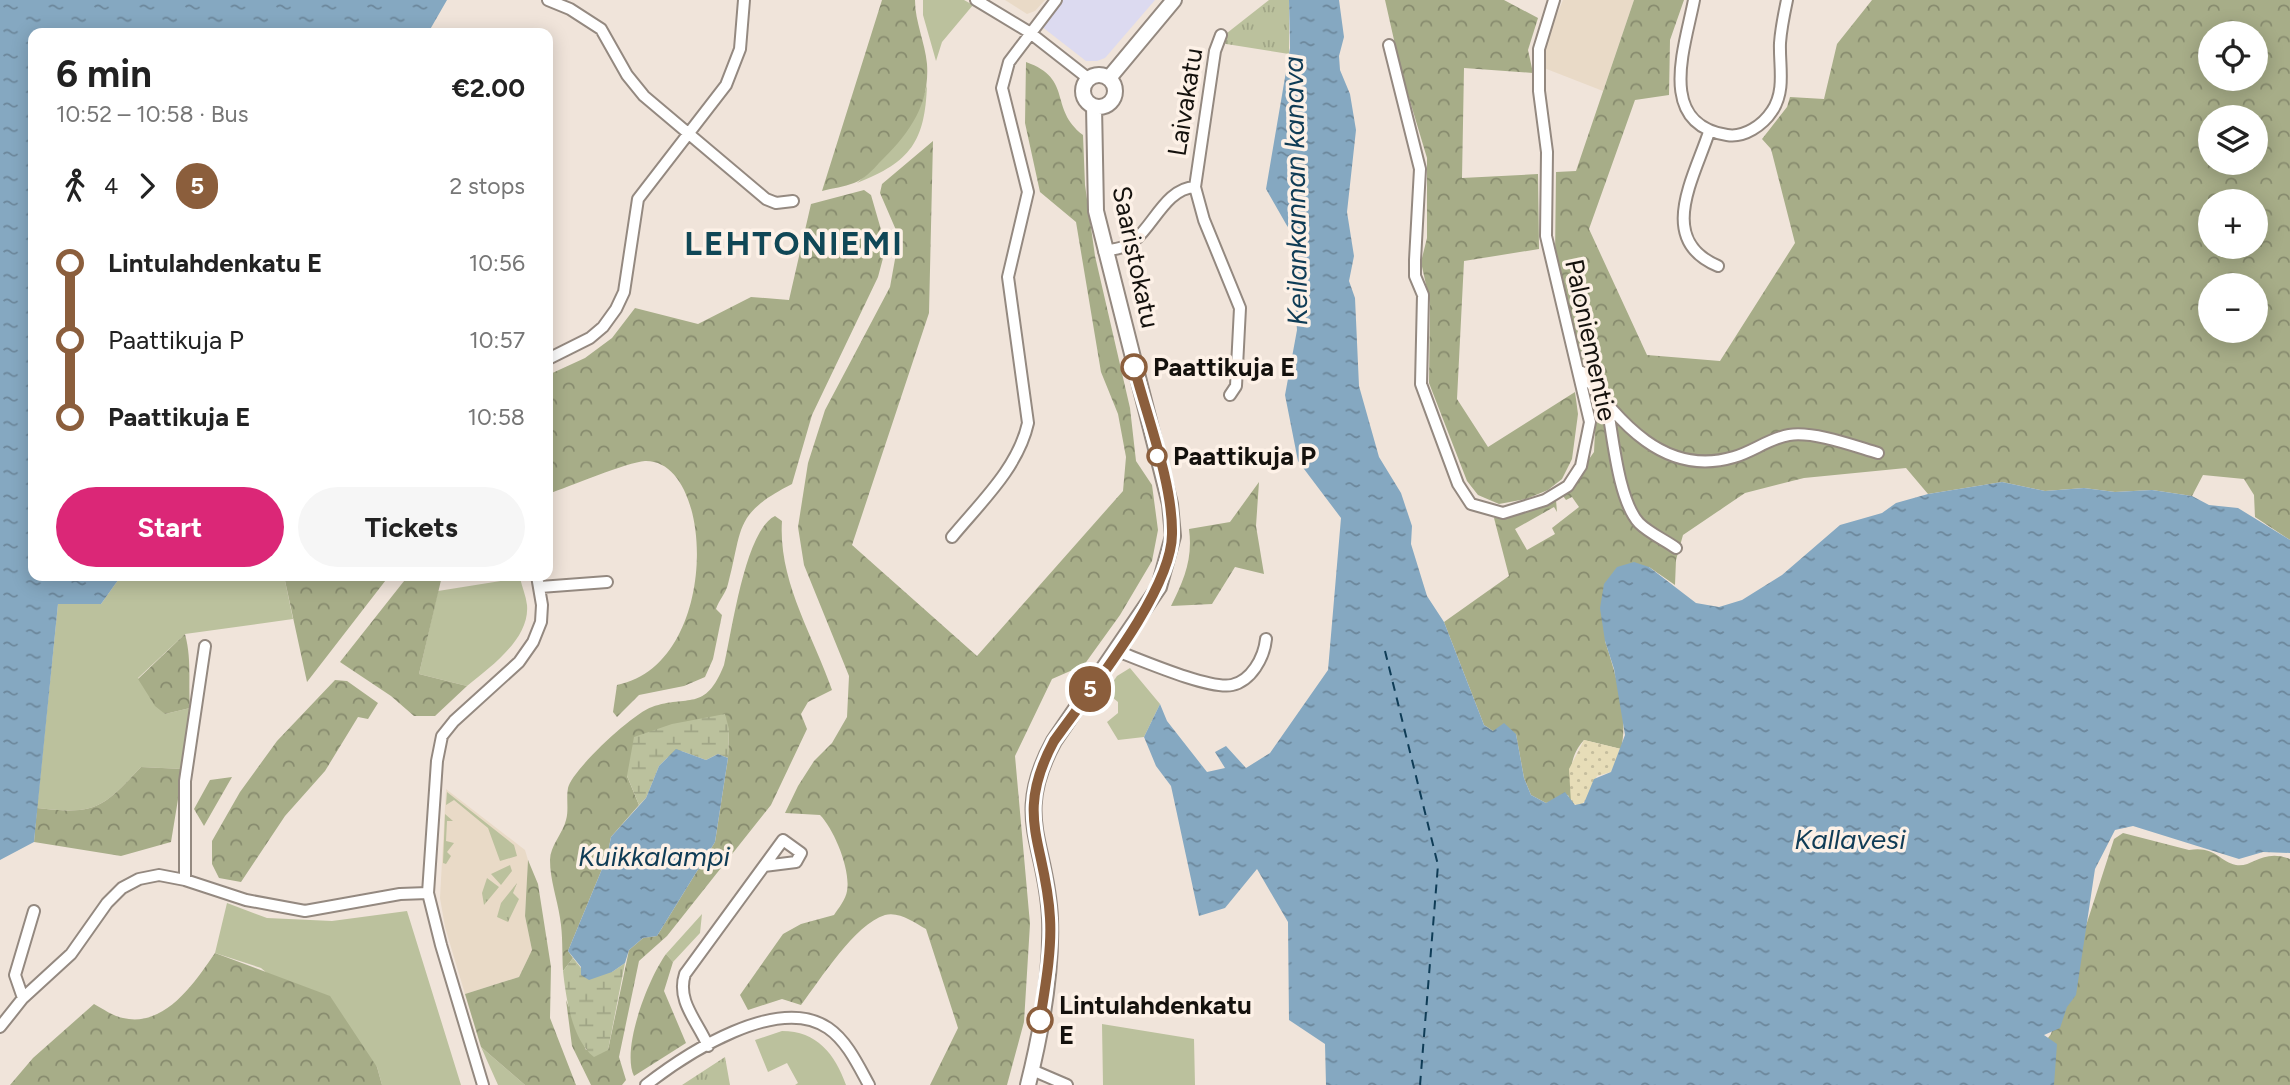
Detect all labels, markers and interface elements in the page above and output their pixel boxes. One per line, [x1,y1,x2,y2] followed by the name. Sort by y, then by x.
[2198,21,2268,343] map controls
[2198,21,2268,91] button: locate
[1161,46,1209,158] street label: Laivakatu
[56,51,152,97] text: 6 min
[1276,56,1314,326] water label: Keilankannan kanava
[452,72,525,104] text: €2.00
[56,100,248,128] text: 10:52 – 10:58 · Bus
[2198,105,2268,175] button: layers
[56,167,94,205] icon: walk
[128,167,166,205] icon: forward
[190,171,204,200] text: 5
[104,172,118,200] text: 4
[449,172,525,200] text: 2 stops
[1105,183,1167,331] street label: Saaristokatu
[2198,189,2268,259] button: +
[684,224,904,263] district label: LEHTONIEMI
[108,247,322,279] text: Lintulahdenkatu E
[469,249,525,277] text: 10:56
[1558,256,1624,424] street label: Paloniementie
[2198,273,2268,343] button: −
[108,324,244,356] text: Paattikuja P
[469,326,525,354] text: 10:57
[1153,351,1296,383] place label: Paattikuja E
[1121,354,1147,380] marker: Paattikuja E
[108,401,251,433] text: Paattikuja E
[468,403,525,431] text: 10:58
[1173,440,1316,472] place label: Paattikuja P
[1147,446,1167,466] marker: Paattikuja P
[56,487,284,567] button: Start
[298,487,525,567] button: Tickets
[1067,666,1113,712] line badge: 5
[1083,674,1097,703] text: 5
[1794,822,1906,856] water label: Kallavesi
[578,839,730,873] water label: Kuikkalampi
[1059,989,1252,1051] place label: Lintulahdenkatu E
[1027,1007,1053,1033] marker: Lintulahdenkatu E

